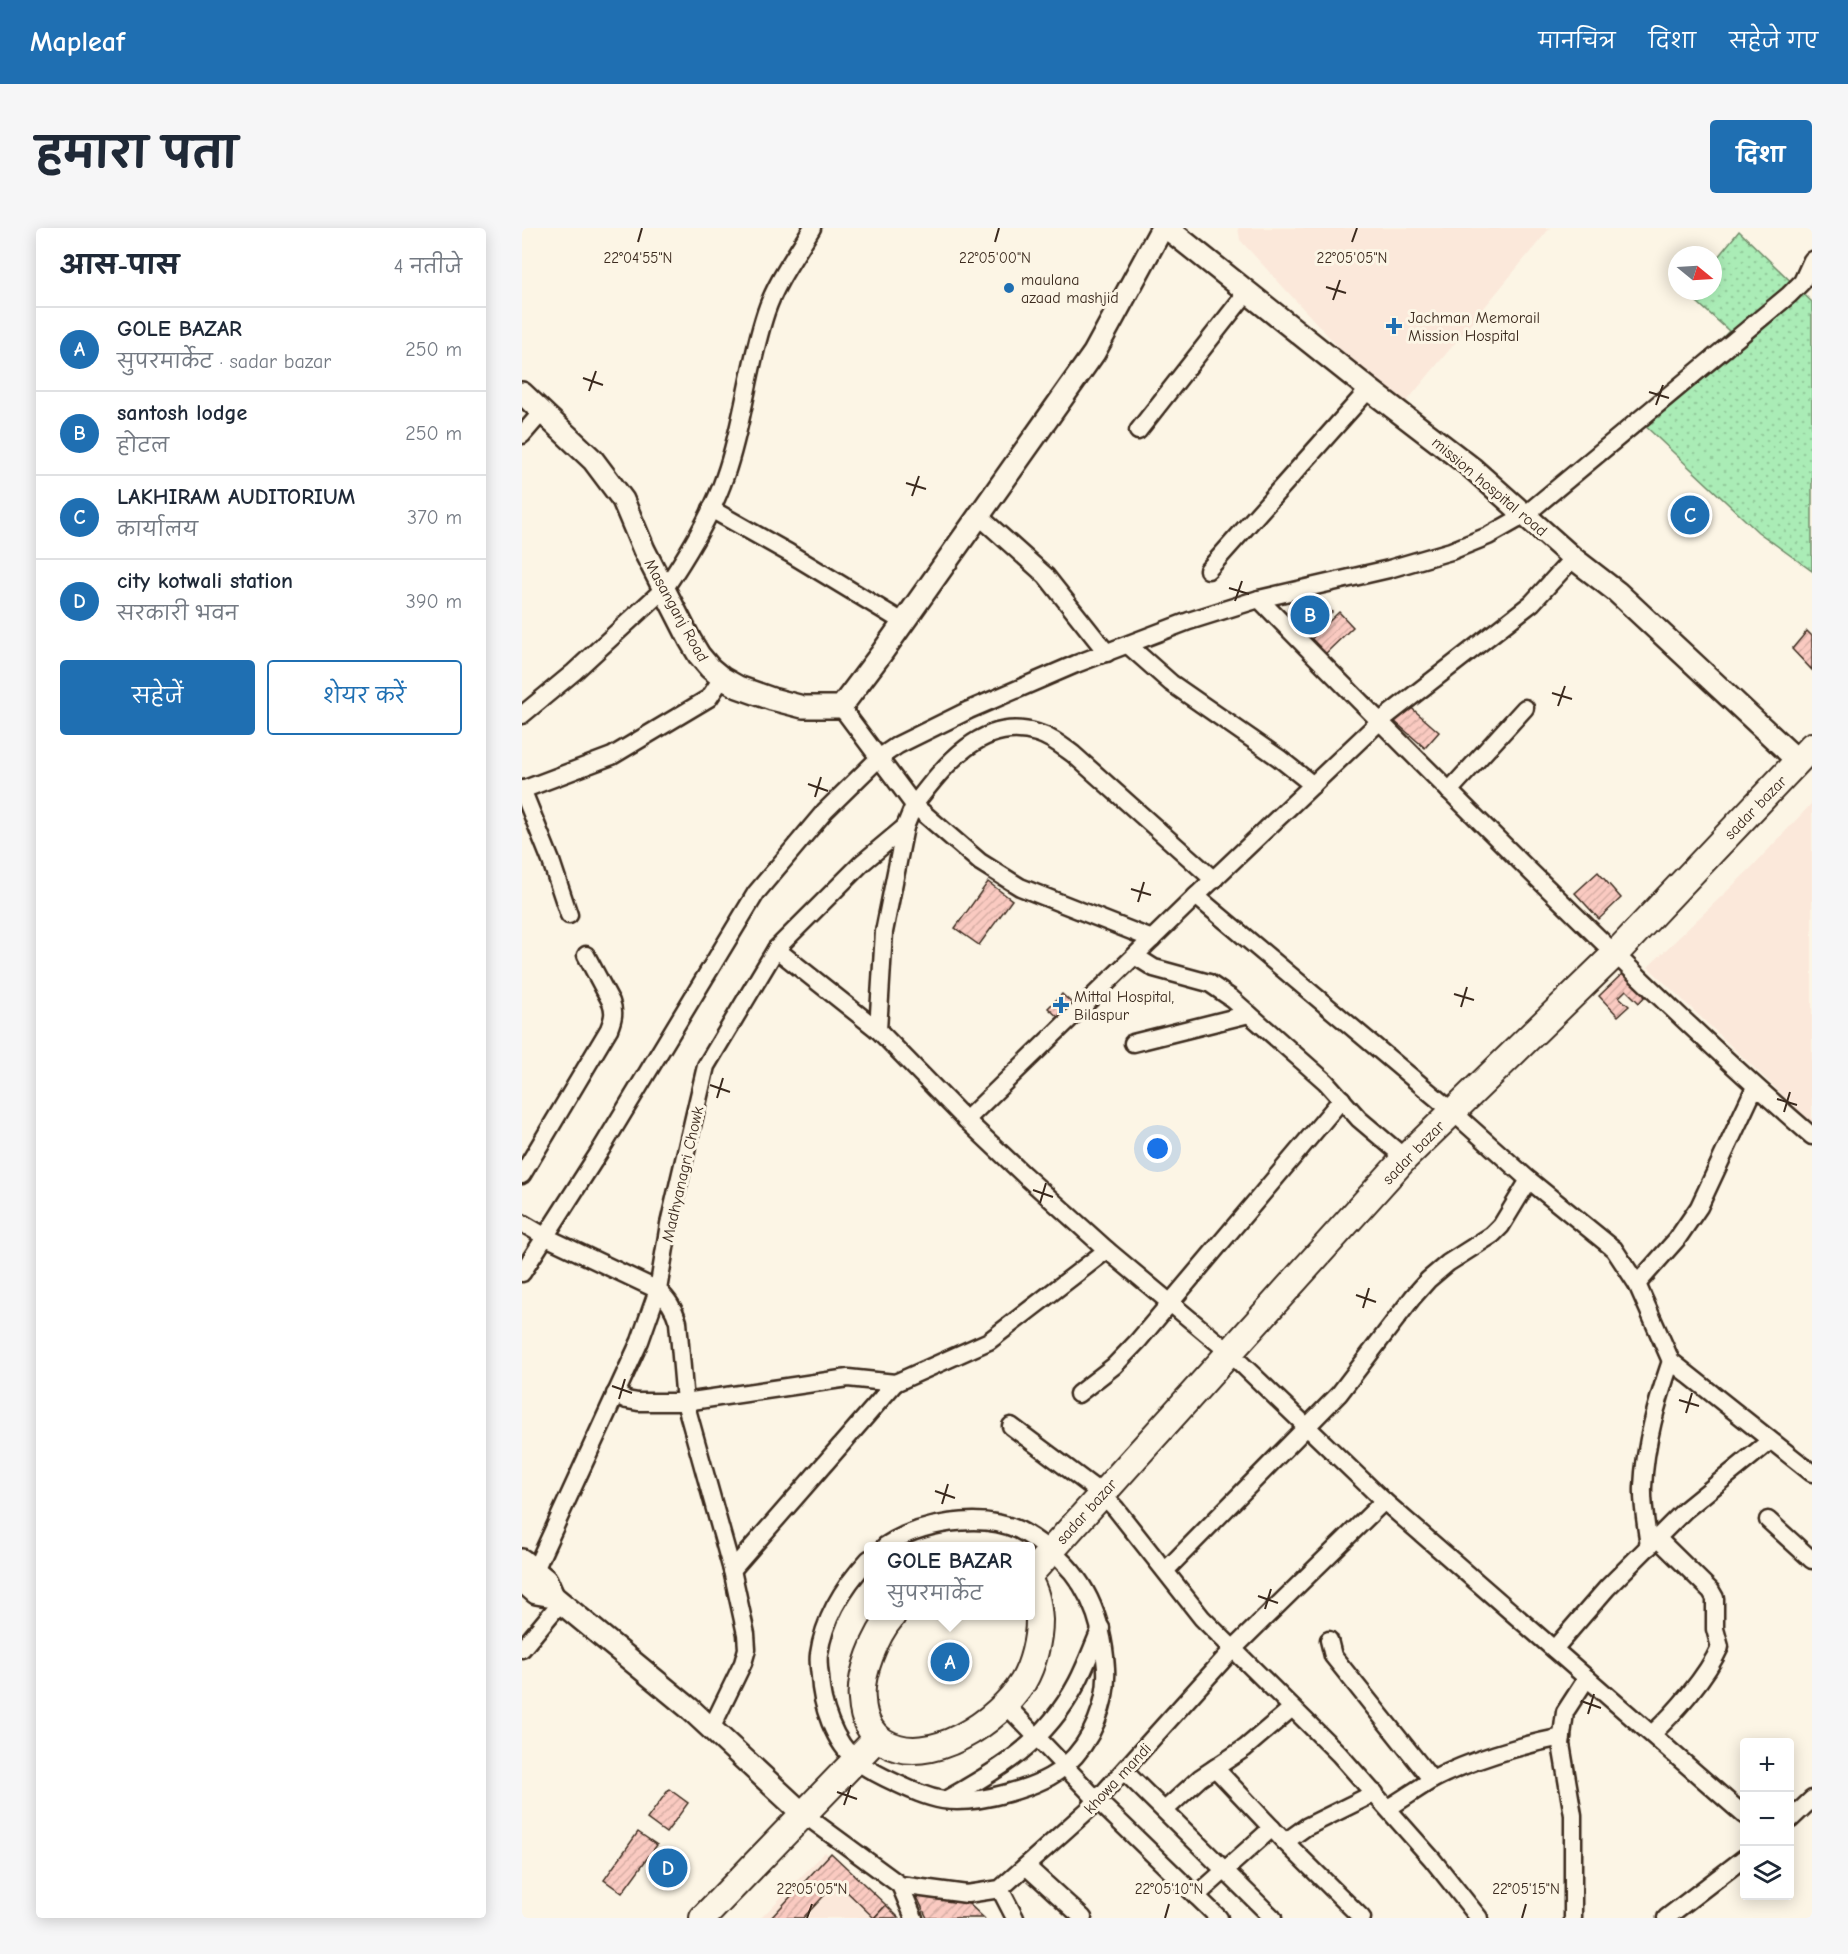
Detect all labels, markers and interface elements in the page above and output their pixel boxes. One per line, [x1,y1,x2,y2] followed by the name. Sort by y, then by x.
[30,26,125,58] text: Mapleaf
[1538,29,1616,53] text: मानचित्र
[1649,29,1696,53] text: दिशा
[1729,29,1818,53] text: सहेजे गए
[1710,120,1812,193] button: दिशा
[36,129,238,178] text: हमारा पता
[1668,246,1722,300] north arrow
[604,249,673,267] text: 22°04'55"N
[959,249,1031,267] text: 22°05'00"N
[1317,249,1387,267] text: 22°05'05"N
[60,251,179,281] text: आस-पास
[394,255,462,278] text: 4 नतीजे
[1021,271,1119,307] place label: maulana azaad mashjid
[1002,281,1016,295] marker: maulana azaad mashjid
[1408,309,1540,345] place label: Jachman Memorail Mission Hospital
[117,316,242,342] text: GOLE BAZAR
[1385,317,1403,335] marker: Jachman Memorail Mission Hospital
[74,338,85,361] text: A
[405,338,462,361] text: 250 m
[117,350,331,373] text: सुपरमार्केट · sadar bazar
[117,400,247,426] text: santosh lodge
[73,422,86,445] text: B
[405,422,462,445] text: 250 m
[1428,433,1551,540] street label: mission hospital road
[117,434,169,457] text: होटल
[117,484,355,510] text: LAKHIRAM AUDITORIUM
[1670,492,1710,538] pin: C
[73,506,86,529] text: C
[407,506,462,529] text: 370 m
[117,518,198,541] text: कार्यालय
[640,556,712,665] street label: Masanganj Road
[117,568,293,594] text: city kotwali station
[73,590,86,613] text: D
[406,590,462,613] text: 390 m
[1290,592,1330,638] pin: B
[117,602,238,625] text: सरकारी भवन
[60,660,255,735] button: सहेजें
[267,660,462,735] button: शेयर करें
[1721,772,1791,843] street label: sadar bazar
[1074,988,1174,1024] place label: Mittal Hospital, Bilaspur
[1052,996,1070,1014] marker: Mittal Hospital, Bilaspur
[659,1104,707,1244] street label: Madhyanagri Chowk
[1379,1117,1449,1188] street label: sadar bazar
[1143,1134,1172,1163] your location
[1053,1475,1121,1548] street label: sadar bazar
[864,1542,1035,1620] popup
[887,1548,1012,1574] text: GOLE BAZAR
[887,1582,983,1605] text: सुपरमार्केट
[930,1640,970,1684] pin: A
[1740,1738,1794,1900] map controls
[1740,1738,1794,1792] button: +
[1080,1740,1155,1818] street label: khowa mandi
[1740,1792,1794,1846] button: −
[648,1846,688,1890] pin: D
[1740,1846,1794,1900] button: layers
[777,1880,847,1898] text: 22°05'05"N
[1135,1880,1203,1898] text: 22°05'10"N
[1492,1880,1560,1898] text: 22°05'15"N

